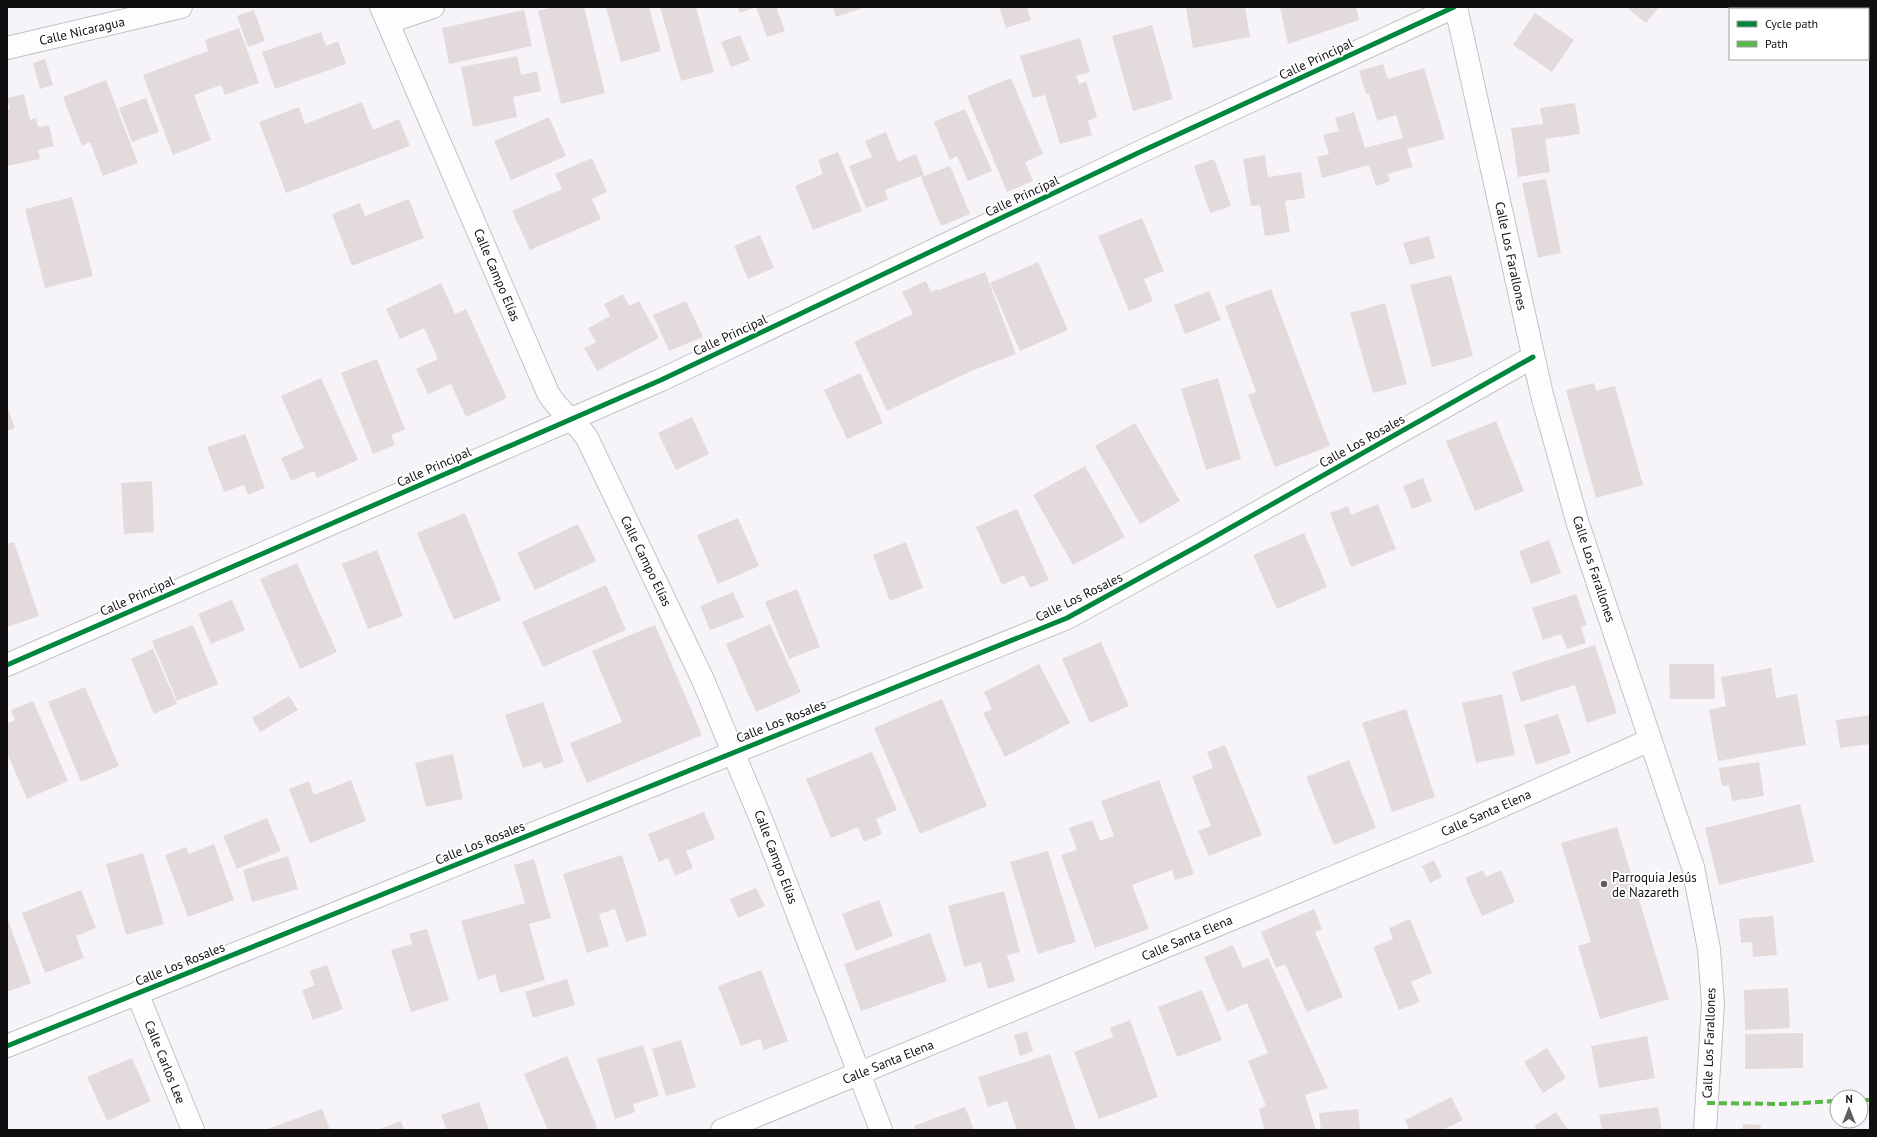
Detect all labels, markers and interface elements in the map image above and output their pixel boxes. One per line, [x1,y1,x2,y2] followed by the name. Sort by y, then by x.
[1729,8,1869,60] legend
[38,13,126,49] street label: Calle Nicaragua
[1765,16,1818,31] text: Cycle path
[1276,34,1356,84] street label: Calle Principal
[1765,36,1788,51] text: Path
[982,171,1062,221] street label: Calle Principal
[1491,200,1531,312] street label: Calle Los Farallones
[470,226,524,324] street label: Calle Campo Elías
[690,310,770,360] street label: Calle Principal
[1316,411,1408,471] street label: Calle Los Rosales
[394,443,474,491] street label: Calle Principal
[617,513,675,609] street label: Calle Campo Elías
[1569,514,1619,624] street label: Calle Los Farallones
[1033,569,1125,625] street label: Calle Los Rosales
[97,572,177,620] street label: Calle Principal
[734,695,828,747] street label: Calle Los Rosales
[1438,785,1534,841] street label: Calle Santa Elena
[750,808,802,906] street label: Calle Campo Elías
[433,817,527,869] street label: Calle Los Rosales
[1612,869,1697,901] place label: Parroquia Jesús de Nazareth
[1599,879,1609,889] marker: Parroquia Jesús de Nazareth
[1139,911,1235,965] street label: Calle Santa Elena
[133,938,227,990] street label: Calle Los Rosales
[1699,987,1719,1099] street label: Calle Los Farallones
[141,1018,189,1106] street label: Calle Carlos Lee
[840,1036,936,1088] street label: Calle Santa Elena
[1829,1089,1869,1129] north arrow
[1845,1092,1853,1106] text: N

